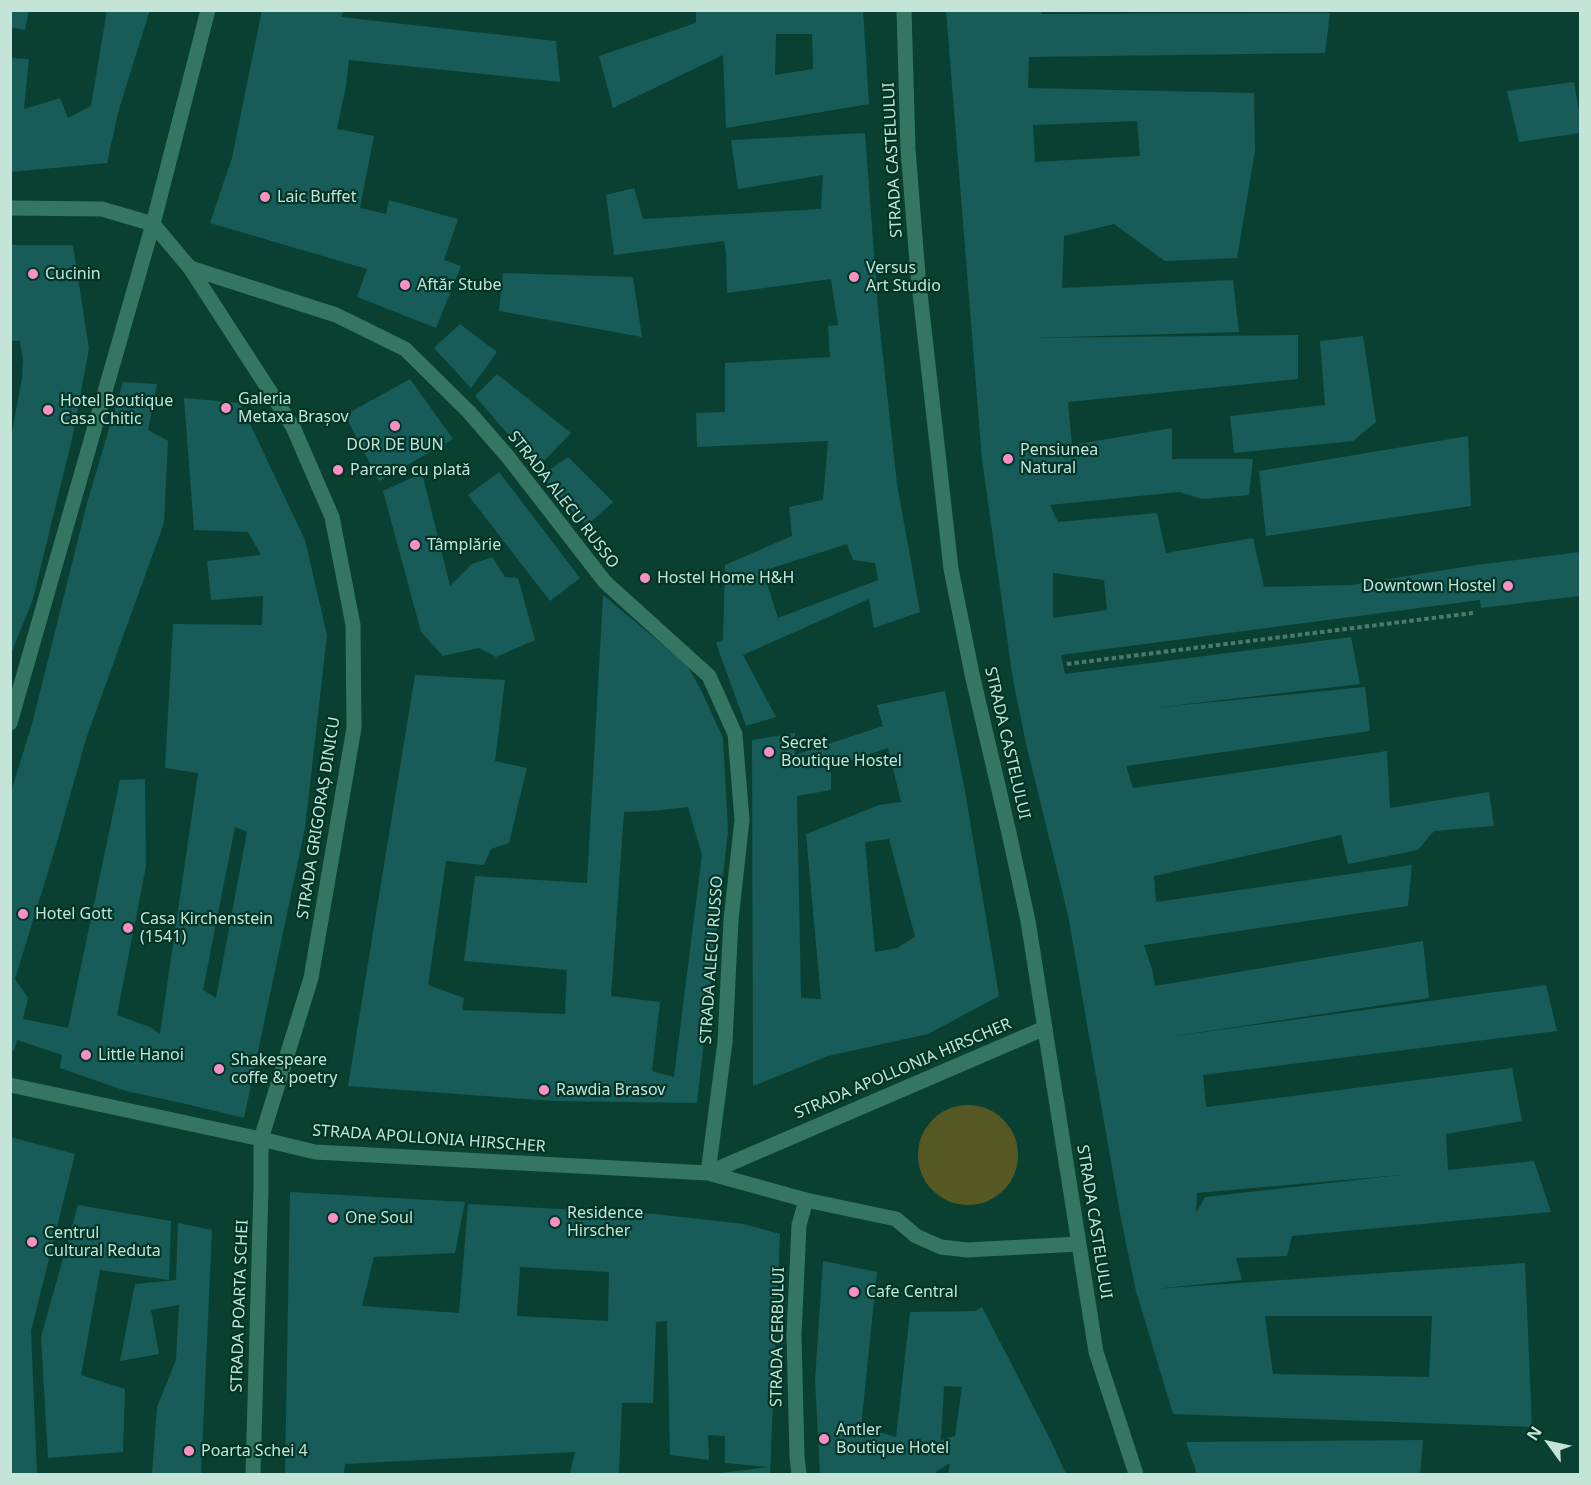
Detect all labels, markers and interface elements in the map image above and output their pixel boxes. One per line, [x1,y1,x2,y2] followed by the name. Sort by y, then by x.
[879,82,907,238] street label: STRADA CASTELULUI
[277,187,356,207] place label: Laic Buffet
[258,190,272,204] marker: Laic Buffet
[866,258,941,296] place label: Versus Art Studio
[45,264,101,284] place label: Cucinin
[26,267,40,281] marker: Cucinin
[847,270,861,284] marker: Versus Art Studio
[417,275,502,295] place label: Aftăr Stube
[398,278,412,292] marker: Aftăr Stube
[238,389,349,427] place label: Galeria Metaxa Brașov
[60,391,173,429] place label: Hotel Boutique Casa Chitic
[219,401,233,415] marker: Galeria Metaxa Brașov
[41,403,55,417] marker: Hotel Boutique Casa Chitic
[388,419,402,433] marker: DOR DE BUN
[503,428,623,572] street label: STRADA ALECU RUSSO
[346,435,444,455] place label: DOR DE BUN
[1020,440,1098,478] place label: Pensiunea Natural
[1001,452,1015,466] marker: Pensiunea Natural
[350,460,470,480] place label: Parcare cu plată
[331,463,345,477] marker: Parcare cu plată
[427,535,501,555] place label: Tâmplărie
[408,538,422,552] marker: Tâmplărie
[657,568,794,588] place label: Hostel Home H&H
[638,571,652,585] marker: Hostel Home H&H
[1363,576,1496,596] place label: Downtown Hostel
[1501,579,1515,593] marker: Downtown Hostel
[980,665,1034,821] street label: STRADA CASTELULUI
[294,716,344,920] street label: STRADA GRIGORAȘ DINICU
[781,733,902,771] place label: Secret Boutique Hostel
[762,745,776,759] marker: Secret Boutique Hostel
[697,875,727,1045] street label: STRADA ALECU RUSSO
[35,904,113,924] place label: Hotel Gott
[16,907,30,921] marker: Hotel Gott
[140,909,273,947] place label: Casa Kirchenstein (1541)
[121,921,135,935] marker: Casa Kirchenstein (1541)
[792,1014,1014,1124] street label: STRADA APOLLONIA HIRSCHER
[98,1045,184,1065] place label: Little Hanoi
[79,1048,93,1062] marker: Little Hanoi
[231,1050,338,1088] place label: Shakespeare coffe & poetry
[212,1062,226,1076] marker: Shakespeare coffe & poetry
[556,1080,665,1100] place label: Rawdia Brasov
[537,1083,551,1097] marker: Rawdia Brasov
[312,1121,546,1157] street label: STRADA APOLLONIA HIRSCHER
[1072,1144,1116,1300] street label: STRADA CASTELULUI
[567,1203,643,1241] place label: Residence Hirscher
[345,1208,413,1228] place label: One Soul
[326,1211,340,1225] marker: One Soul
[548,1215,562,1229] marker: Residence Hirscher
[227,1219,253,1393] street label: STRADA POARTA SCHEI
[44,1223,161,1261] place label: Centrul Cultural Reduta
[25,1235,39,1249] marker: Centrul Cultural Reduta
[767,1267,789,1407] street label: STRADA CERBULUI
[866,1282,958,1302] place label: Cafe Central
[847,1285,861,1299] marker: Cafe Central
[1519,1413,1579,1473] north arrow
[836,1420,949,1458] place label: Antler Boutique Hotel
[1521,1422,1547,1445] text: N
[817,1432,831,1446] marker: Antler Boutique Hotel
[201,1441,308,1461] place label: Poarta Schei 4
[182,1444,196,1458] marker: Poarta Schei 4

